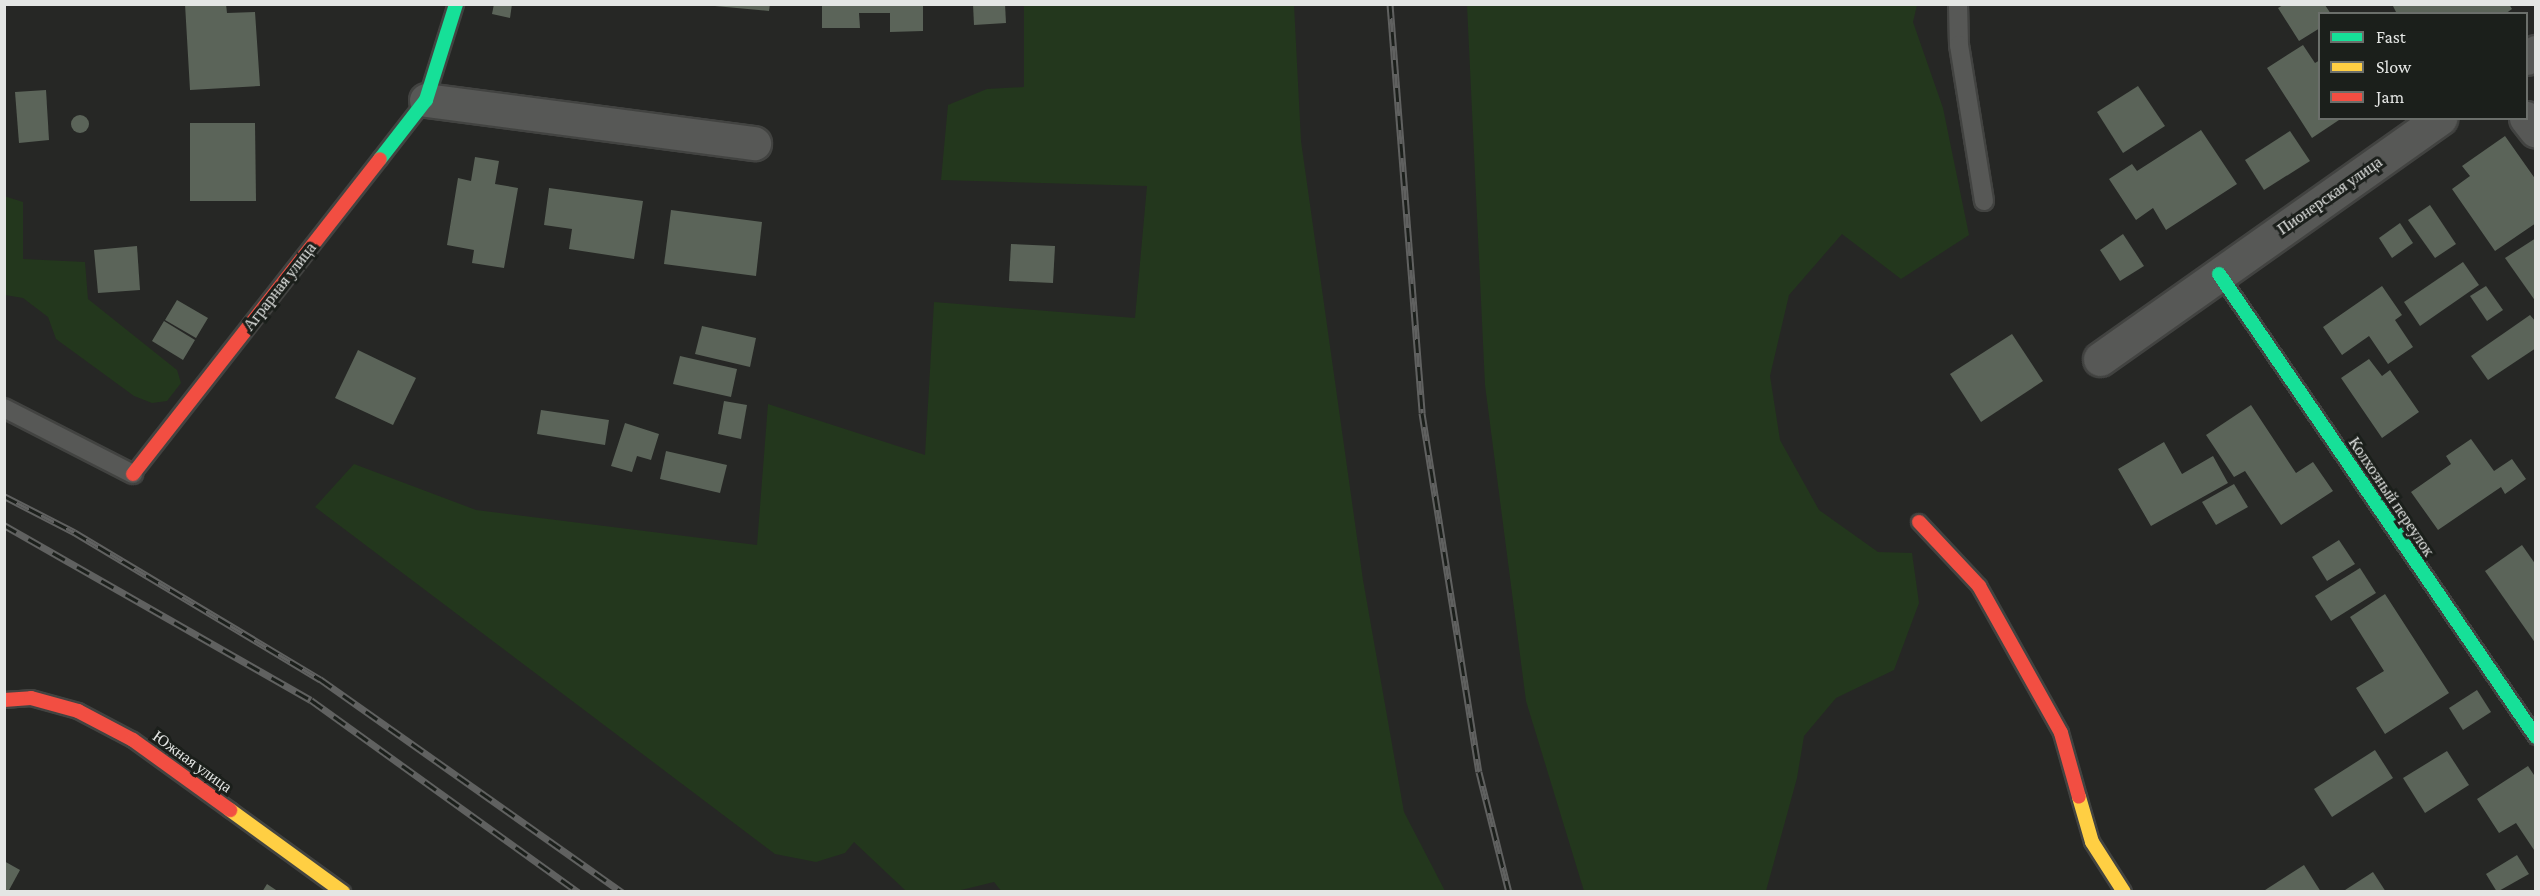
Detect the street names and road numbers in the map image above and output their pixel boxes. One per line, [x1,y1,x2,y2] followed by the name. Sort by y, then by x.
[2274,153,2386,239] street label: Пионерская улица
[240,239,320,335] street label: Аграрная улица
[2344,434,2438,560] street label: Колхозный переулок
[149,727,235,797] street label: Южная улица

